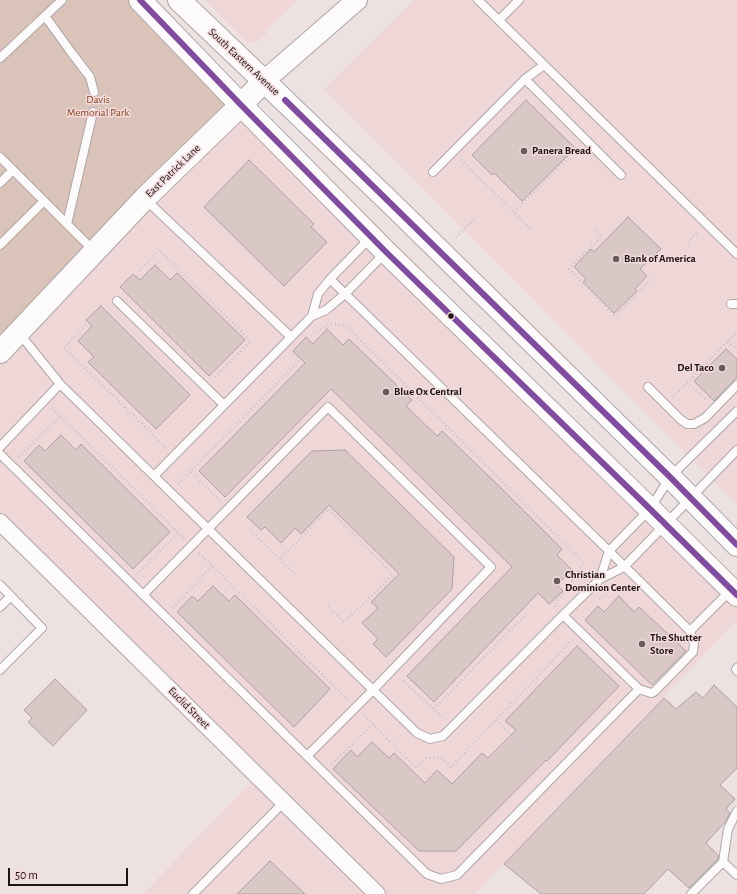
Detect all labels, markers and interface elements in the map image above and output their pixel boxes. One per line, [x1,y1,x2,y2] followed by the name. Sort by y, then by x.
[206,26,282,98] street label: South Eastern Avenue
[67,93,129,119] park label: Davis Memorial Park
[143,142,203,200] street label: East Patrick Lane
[532,144,591,158] place label: Panera Bread
[519,146,529,156] marker: Panera Bread
[624,252,696,266] place label: Bank of America
[611,254,621,264] marker: Bank of America
[446,311,456,321] unlabelled marker
[677,361,714,375] place label: Del Taco
[717,363,727,373] marker: Del Taco
[394,385,462,399] place label: Blue Ox Central
[381,387,391,397] marker: Blue Ox Central
[565,568,640,594] place label: Christian Dominion Center
[552,576,562,586] marker: Christian Dominion Center
[650,631,702,657] place label: The Shutter Store
[637,639,647,649] marker: The Shutter Store
[165,684,213,732] street label: Euclid Street
[10,860,130,886] scale bar
[15,869,38,881] text: 50 m

